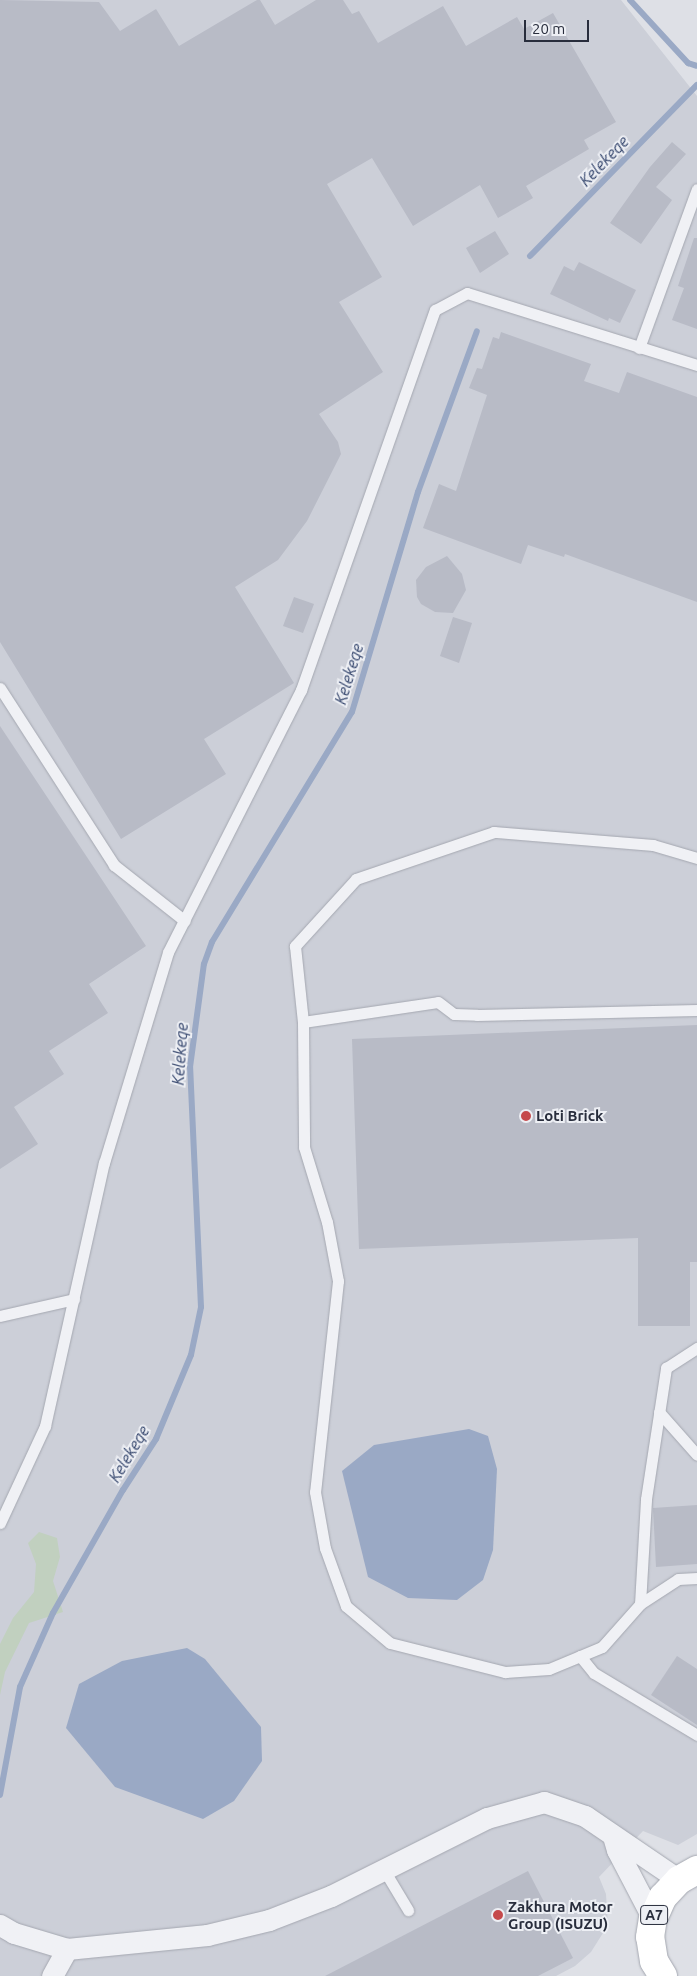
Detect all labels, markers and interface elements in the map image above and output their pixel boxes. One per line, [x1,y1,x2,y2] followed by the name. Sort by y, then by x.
[527,10,592,42] scale bar
[532,20,565,37] text: 20 m
[575,132,633,190] water label: Kelekeqe
[331,641,367,707] water label: Kelekeqe
[168,1022,192,1086] water label: Kelekeqe
[536,1107,604,1125] place label: Loti Brick
[520,1110,532,1122] marker: Loti Brick
[105,1422,153,1486] water label: Kelekeqe
[508,1897,613,1932] place label: Zakhura Motor Group (ISUZU)
[639,1904,669,1926] road number: A7
[492,1909,504,1921] marker: Zakhura Motor Group (ISUZU)

